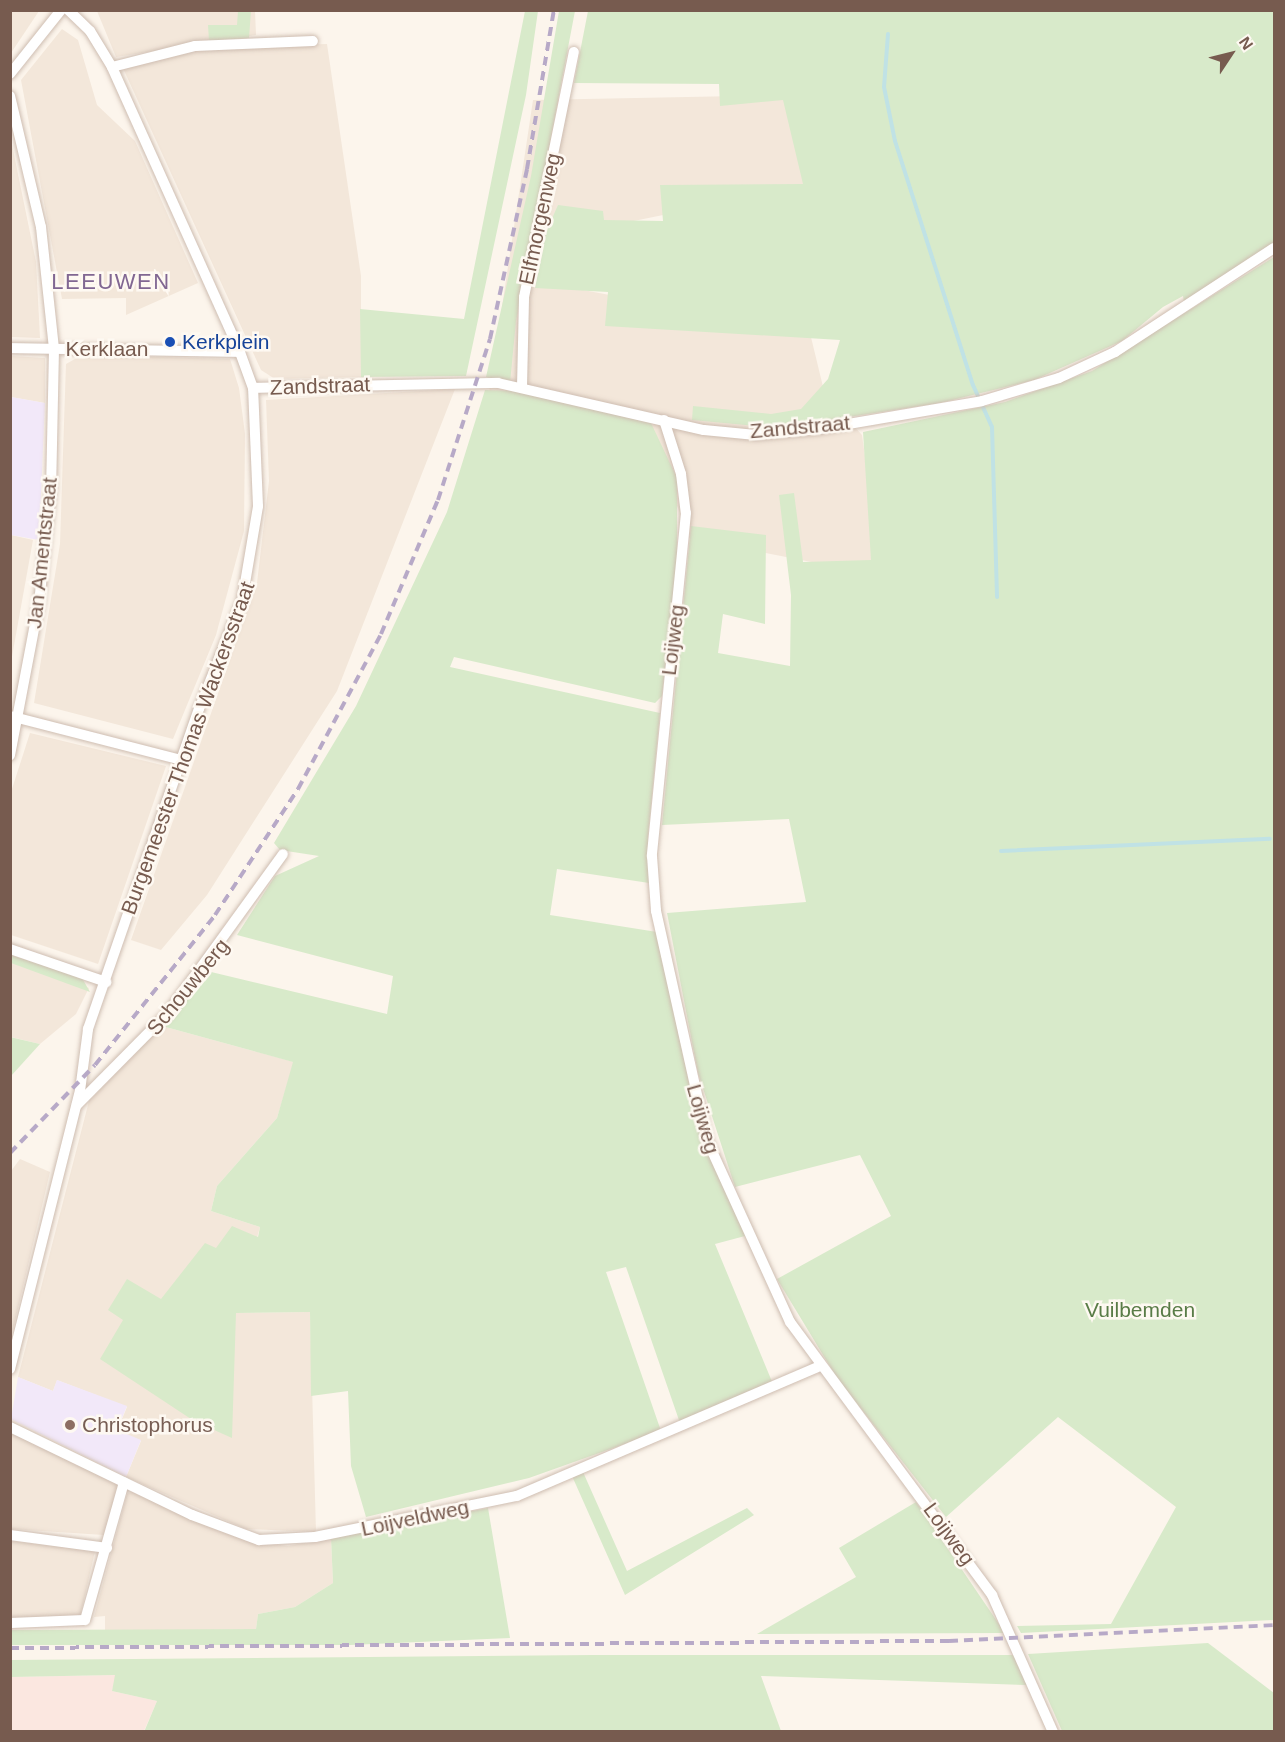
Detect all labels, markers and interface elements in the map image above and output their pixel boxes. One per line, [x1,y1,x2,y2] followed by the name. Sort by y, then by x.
[1201,24,1261,84] north arrow
[1236,34,1256,53] text: N
[514,151,566,287] street label: Elfmorgenweg
[51,269,171,295] district label: LEEUWEN
[182,329,270,355] place label: Kerkplein
[163,335,177,349] marker: Kerkplein
[66,336,148,362] street label: Kerklaan
[269,372,371,400] street label: Zandstraat
[749,410,851,444] street label: Zandstraat
[21,476,63,630] street label: Jan Amentstraat
[116,578,260,918] street label: Burgemeester Thomas Wackersstraat
[656,603,690,677] street label: Loijweg
[141,934,235,1040] street label: Schouwberg
[681,1081,725,1157] street label: Loijweg
[1085,1297,1195,1323] park label: Vuilbemden
[82,1412,213,1438] place label: Christophorus
[63,1418,77,1432] marker: Christophorus
[359,1494,471,1542] street label: Loijveldweg
[918,1498,980,1570] street label: Loijweg

